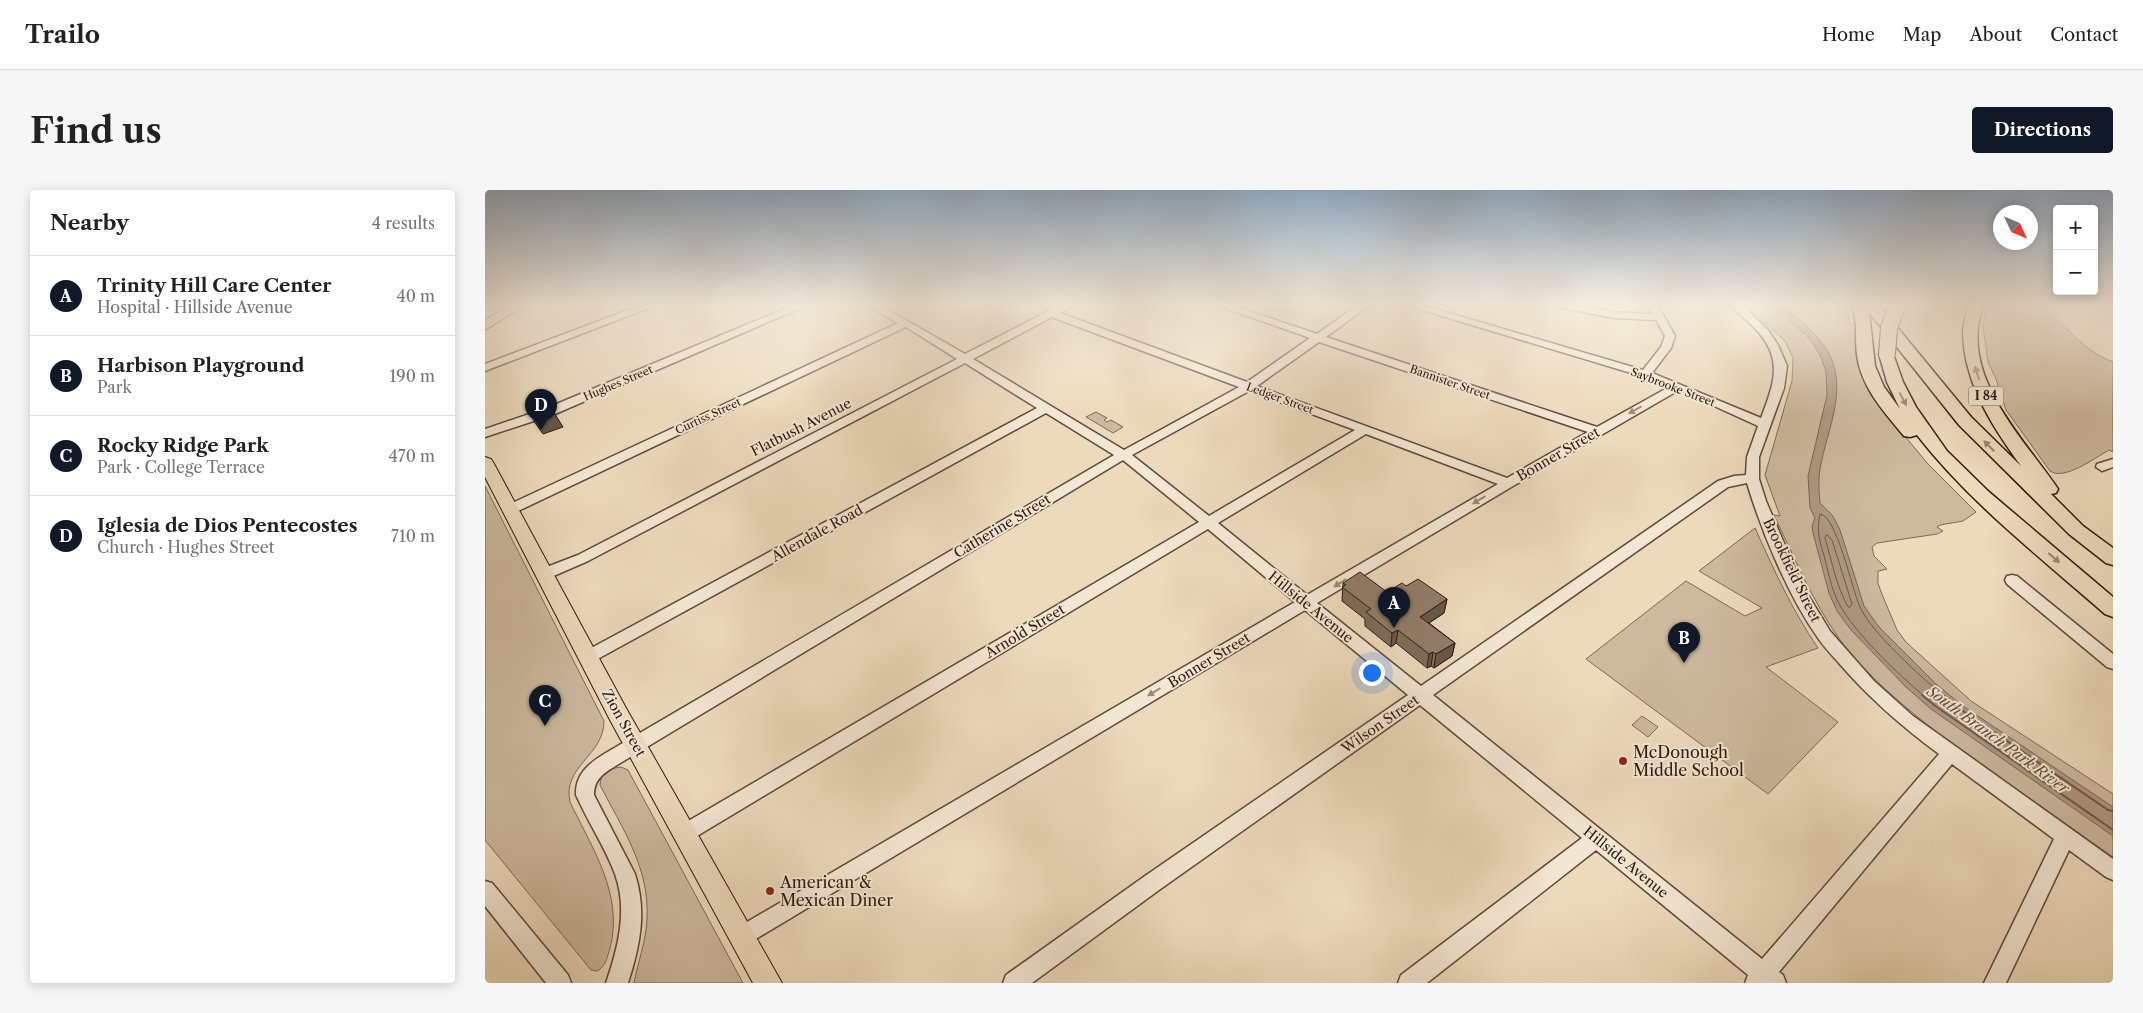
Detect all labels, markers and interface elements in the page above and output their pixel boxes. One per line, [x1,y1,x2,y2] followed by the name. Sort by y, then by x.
[25,20,100,49] text: Trailo
[1822,24,1875,46] text: Home
[1903,24,1941,46] text: Map
[1969,24,2022,46] text: About
[2050,24,2118,46] text: Contact
[1972,107,2113,153] button: Directions
[30,109,162,152] text: Find us
[1993,205,2038,250] north arrow
[2053,205,2098,295] map controls
[2053,205,2098,250] button: +
[50,210,129,235] text: Nearby
[372,213,435,233] text: 4 results
[2053,250,2098,295] button: −
[97,274,332,297] text: Trinity Hill Care Center
[60,286,72,306] text: A
[396,286,435,306] text: 40 m
[97,297,293,317] text: Hospital · Hillside Avenue
[97,354,304,377] text: Harbison Playground
[581,362,655,404] street label: Hughes Street
[1408,362,1492,402] street label: Bannister Street
[1629,365,1717,410] street label: Saybrooke Street
[1972,365,1980,380] one-way arrow
[60,366,72,386] text: B
[390,366,435,386] text: 190 m
[97,377,132,397] text: Park
[1244,379,1316,417] street label: Ledger Street
[1969,387,2003,406] road number: I 84
[525,389,557,430] pin: D
[1899,392,1907,407] one-way arrow
[748,394,854,460] street label: Flatbush Avenue
[673,395,743,437] street label: Curtiss Street
[1628,405,1642,414] one-way arrow
[1513,423,1603,485] street label: Bonner Street
[97,434,269,457] text: Rocky Ridge Park
[1983,440,1995,452] one-way arrow
[60,446,72,466] text: C
[389,446,435,466] text: 470 m
[97,457,265,477] text: Park · College Terrace
[950,490,1054,562] street label: Catherine Street
[1473,495,1486,504] one-way arrow
[767,500,866,566] street label: Allendale Road
[97,514,358,537] text: Iglesia de Dios Pentecostes
[1759,515,1825,625] street label: Brookfield Street
[59,526,73,546] text: D
[391,526,435,546] text: 710 m
[97,537,274,557] text: Church · Hughes Street
[2048,552,2060,563] one-way arrow
[1265,567,1357,647] street label: Hillside Avenue
[1333,578,1346,587] one-way arrow
[1378,587,1410,628] pin: A
[981,600,1068,662] street label: Arnold Street
[1668,622,1700,663] pin: B
[1165,628,1253,692] street label: Bonner Street
[1359,660,1385,686] your location
[1923,681,2074,798] water label: South Branch Park River
[529,685,561,726] pin: C
[598,686,650,760] street label: Zion Street
[1148,687,1161,696] one-way arrow
[1337,691,1422,758] street label: Wilson Street
[1633,742,1744,780] place label: McDonough Middle School
[1617,755,1629,767] marker: McDonough Middle School
[1580,822,1672,902] street label: Hillside Avenue
[779,872,893,910] place label: American & Mexican Diner
[764,885,776,897] marker: American & Mexican Diner

